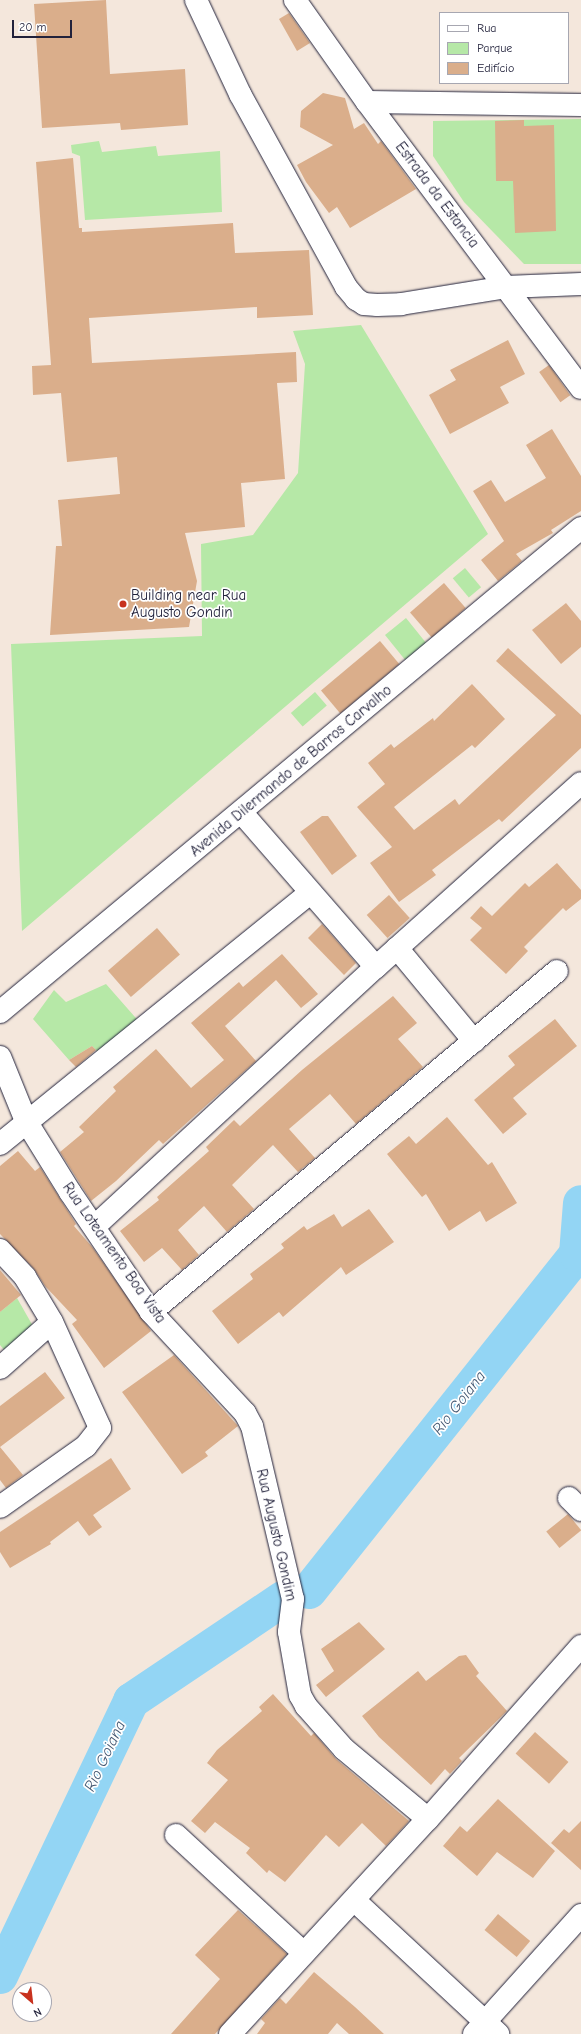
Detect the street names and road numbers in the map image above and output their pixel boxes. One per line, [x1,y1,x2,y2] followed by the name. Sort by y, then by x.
[391,138,483,252] street label: Estrada da Estancia
[187,681,395,861] street label: Avenida Dilermando de Barros Carvalho
[59,1179,169,1327] street label: Rua Loteamento Boa Vista
[252,1467,300,1603] street label: Rua Augusto Gondim

